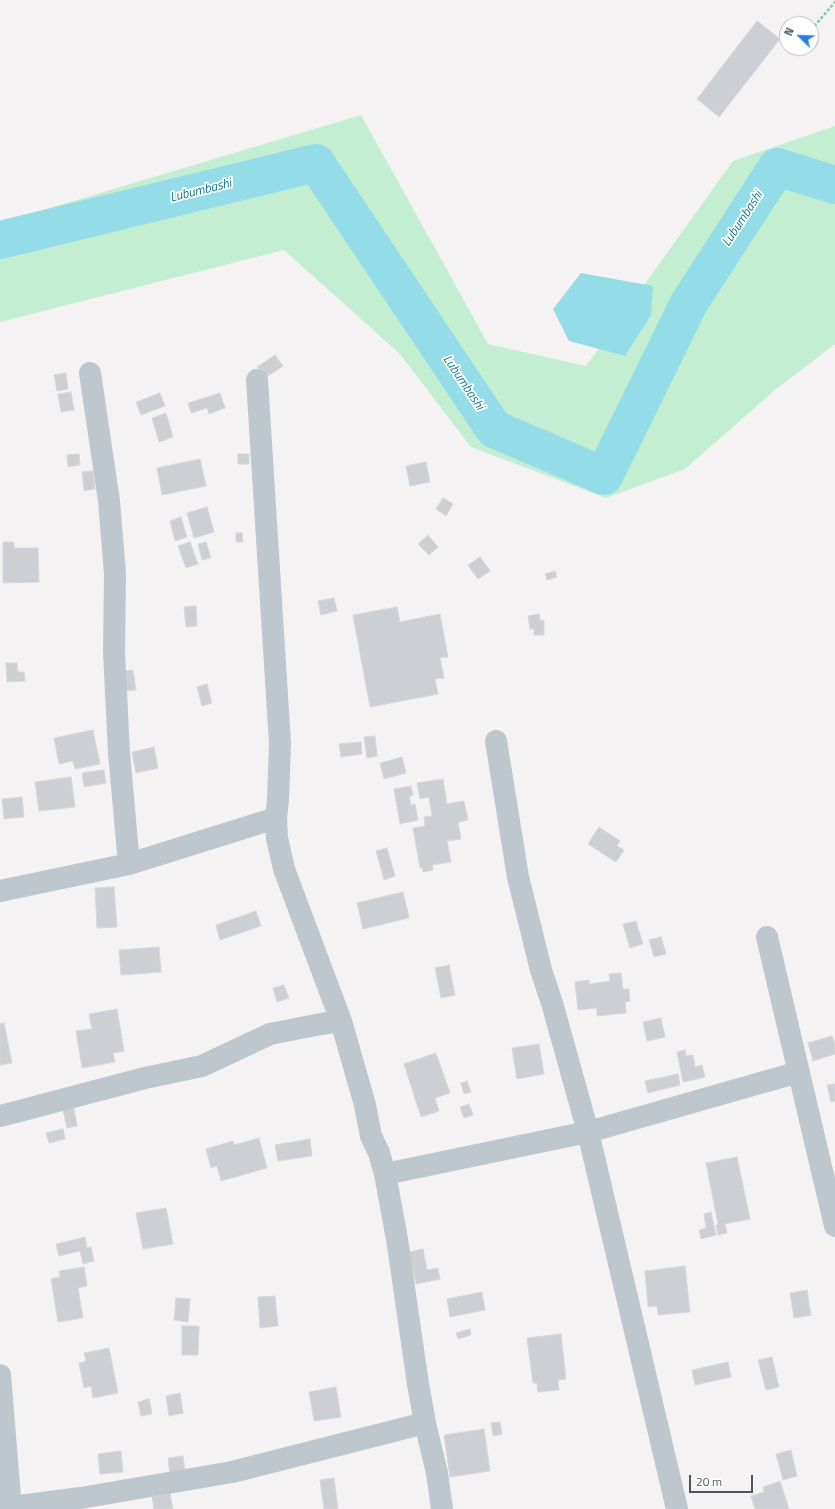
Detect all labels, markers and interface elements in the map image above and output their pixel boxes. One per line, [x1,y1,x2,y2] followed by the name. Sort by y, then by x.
[779,16,819,56] north arrow
[780,25,798,38] text: N
[169,176,233,206] water label: Lubumbashi
[719,188,767,250] water label: Lubumbashi
[439,353,487,413] water label: Lubumbashi
[691,1467,755,1493] scale bar
[696,1472,722,1491] text: 20 m

